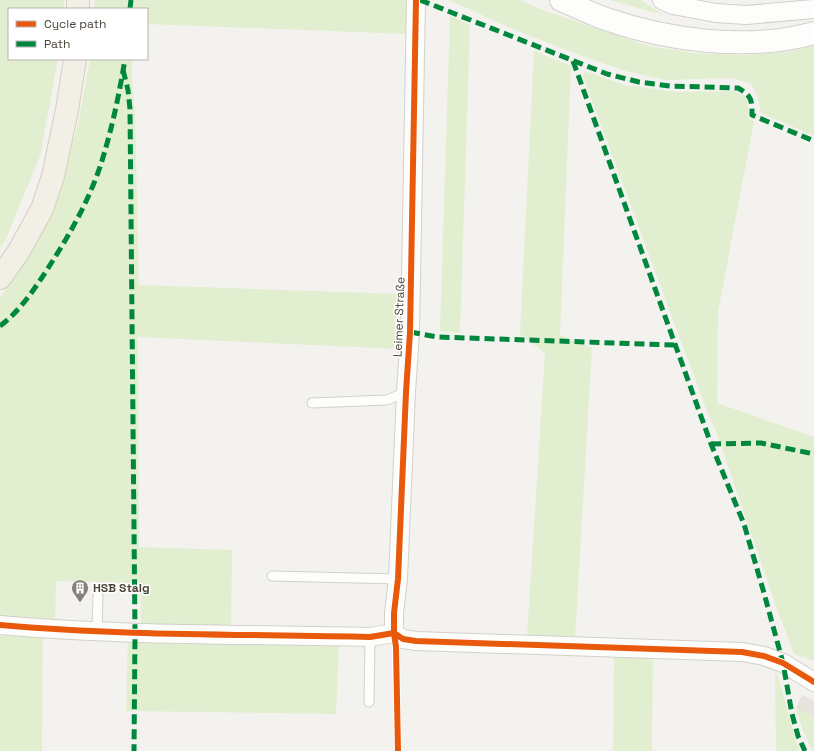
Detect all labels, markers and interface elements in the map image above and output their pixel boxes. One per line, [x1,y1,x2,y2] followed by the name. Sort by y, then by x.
[8,8,148,60] legend
[44,16,106,32] text: Cycle path
[44,36,70,52] text: Path
[390,277,408,357] street label: Leimer Straße
[70,578,90,603] building icon: HSB Staig
[93,580,150,596] place label: HSB Staig

